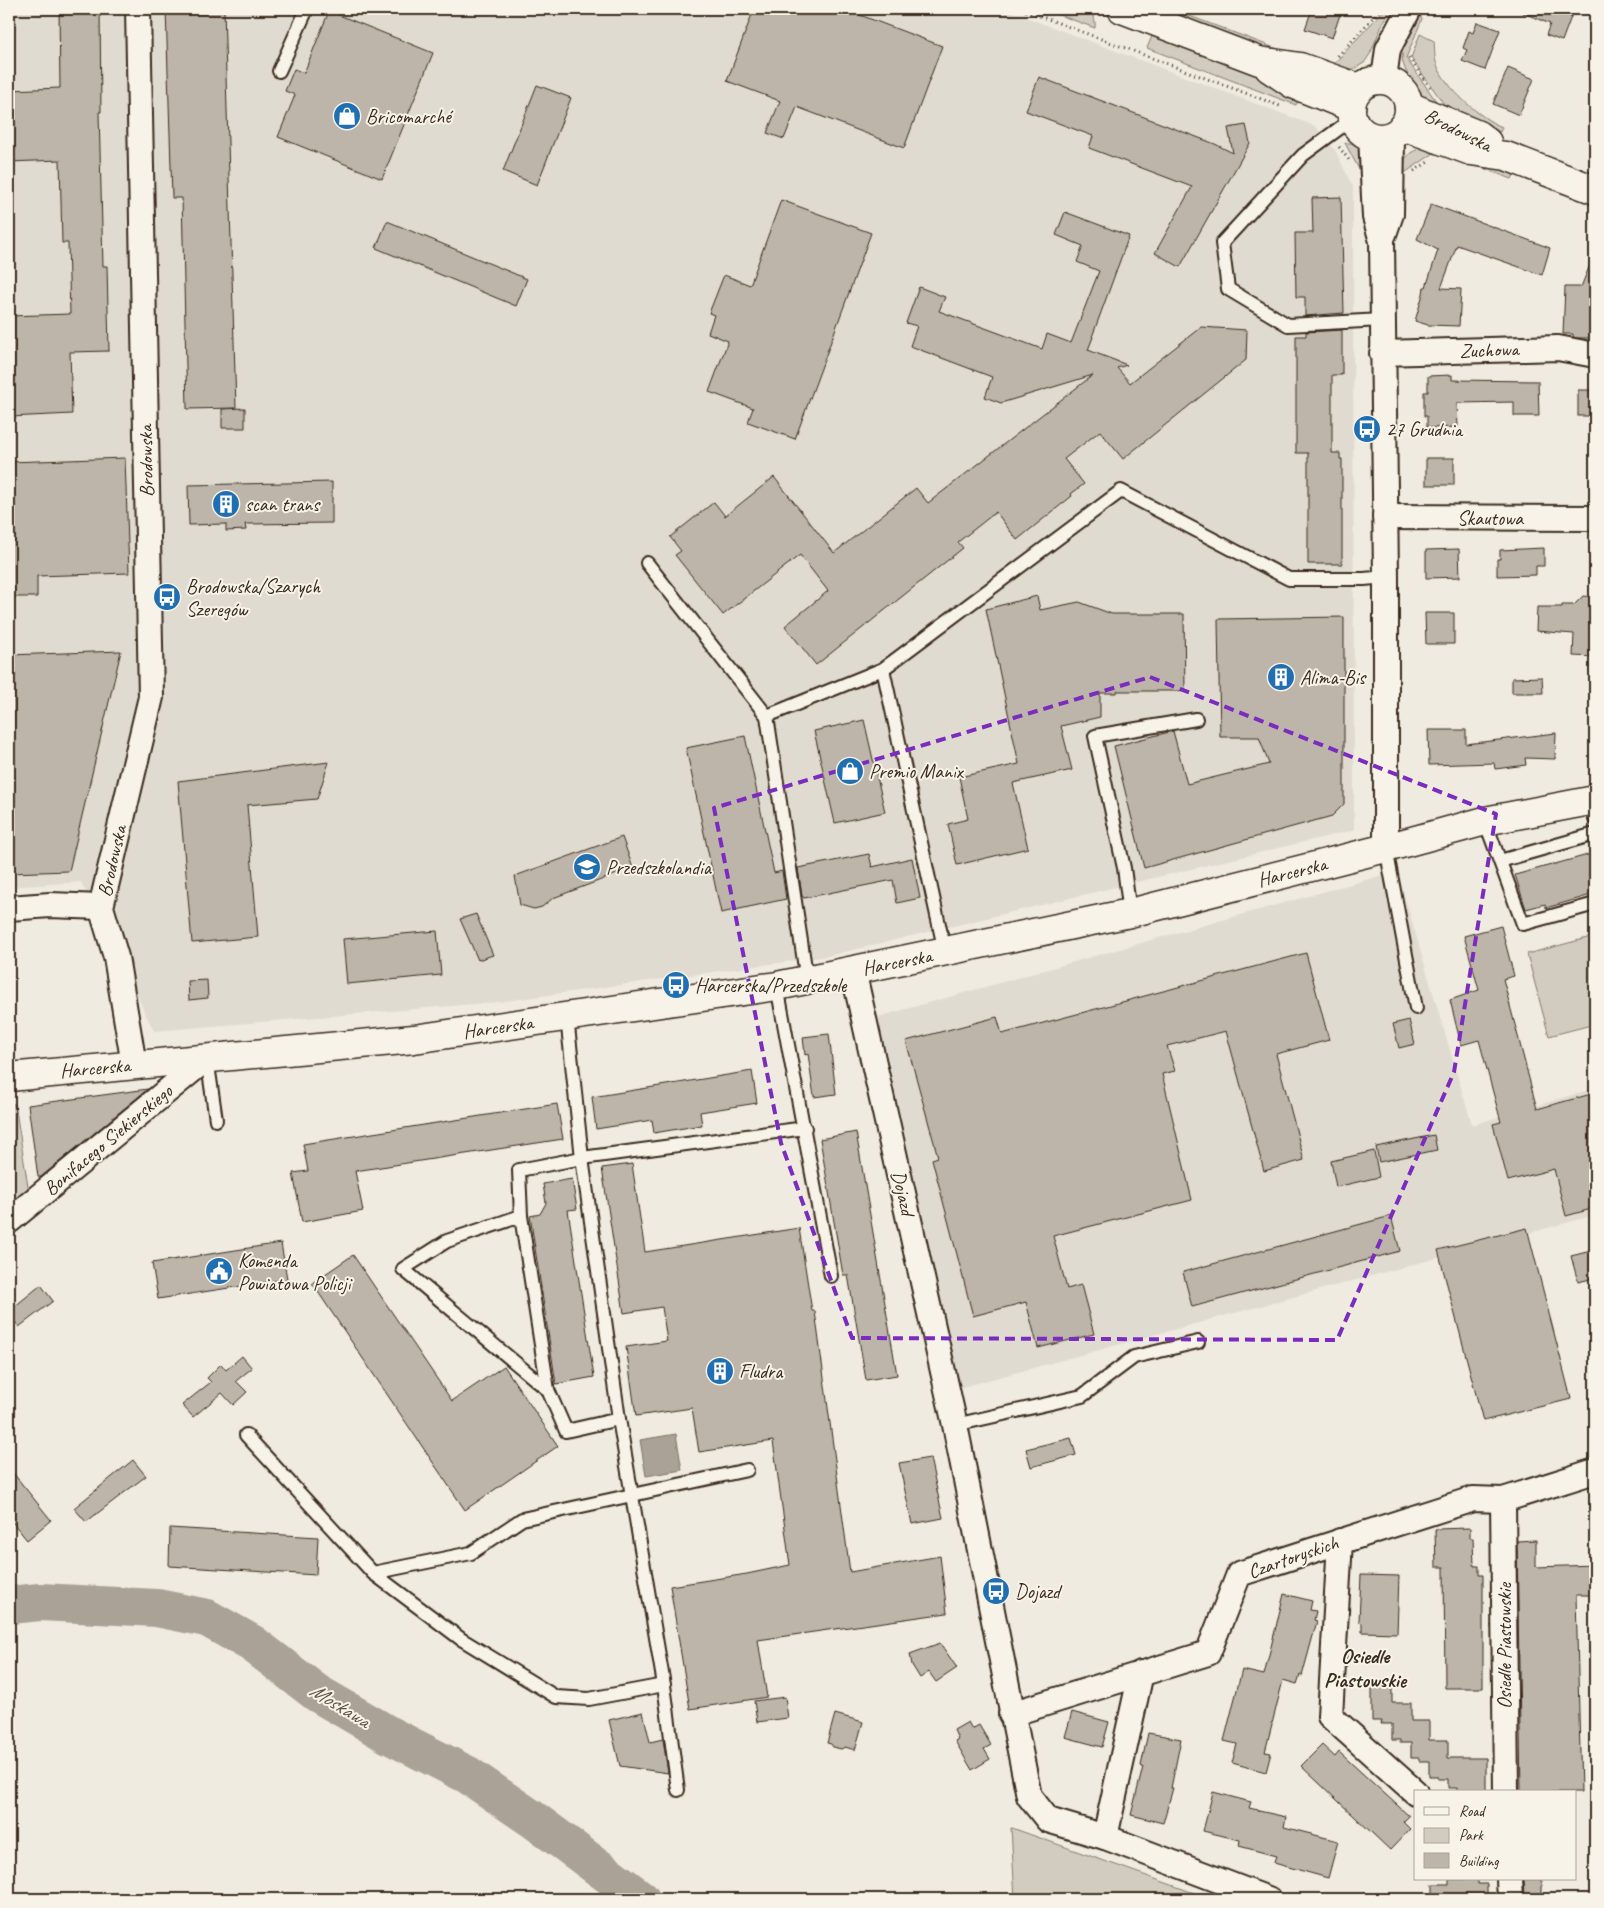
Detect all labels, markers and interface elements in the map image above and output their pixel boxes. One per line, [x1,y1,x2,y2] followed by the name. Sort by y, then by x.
[332,101,362,131] shop icon: Bricomarché
[1420,102,1497,158] street label: Brodowska
[366,104,454,129] place label: Bricomarché
[1459,336,1521,364] street label: Zuchowa
[1352,414,1382,444] bus stop icon: 27 Grudnia
[1386,417,1464,442] place label: 27 Grudnia
[133,423,159,497] street label: Brodowska
[211,489,241,519] building icon: scan trans
[245,492,321,517] place label: scan trans
[1457,506,1524,531] street label: Skautowa
[186,574,321,622] place label: Brodowska/Szarych Szeregów
[152,582,182,612] bus stop icon: Brodowska/Szarych Szeregów
[1266,662,1296,692] building icon: Alima-Bis
[1300,665,1367,690] place label: Alima-Bis
[835,756,865,786] shop icon: Premio Manix
[869,759,965,784] place label: Premio Manix
[92,821,133,899] street label: Brodowska
[1255,851,1331,893] street label: Harcerska
[572,852,602,882] school or university icon: Przedszkolandia
[606,855,713,880] place label: Przedszkolandia
[860,943,936,981] street label: Harcerska
[661,970,691,1000] bus stop icon: Harcerska/Przedszkole
[695,973,848,998] place label: Harcerska/Przedszkole
[461,1009,536,1044] street label: Harcerska
[59,1052,133,1084] street label: Harcerska
[39,1078,178,1201] street label: Bonifacego Siekierskiego
[886,1168,921,1221] street label: Dojazd
[238,1248,353,1296] place label: Komenda Powiatowa Policji
[204,1256,234,1286] public building icon: Komenda Powiatowa Policji
[705,1356,735,1386] building icon: Fludra
[739,1359,784,1384] place label: Fludra
[1245,1530,1342,1584] street label: Czartoryskich
[981,1576,1011,1606] bus stop icon: Dojazd
[1015,1579,1063,1604] place label: Dojazd
[1492,1581,1517,1709] street label: Osiedle Piastowskie
[1324,1643,1408,1693] district label: Osiedle Piastowskie
[305,1677,377,1735] water label: Moskawa
[1414,1790,1576,1880] legend
[1459,1802,1486,1821] text: Road
[1459,1826,1484,1845] text: Park
[1459,1852,1499,1871] text: Building

